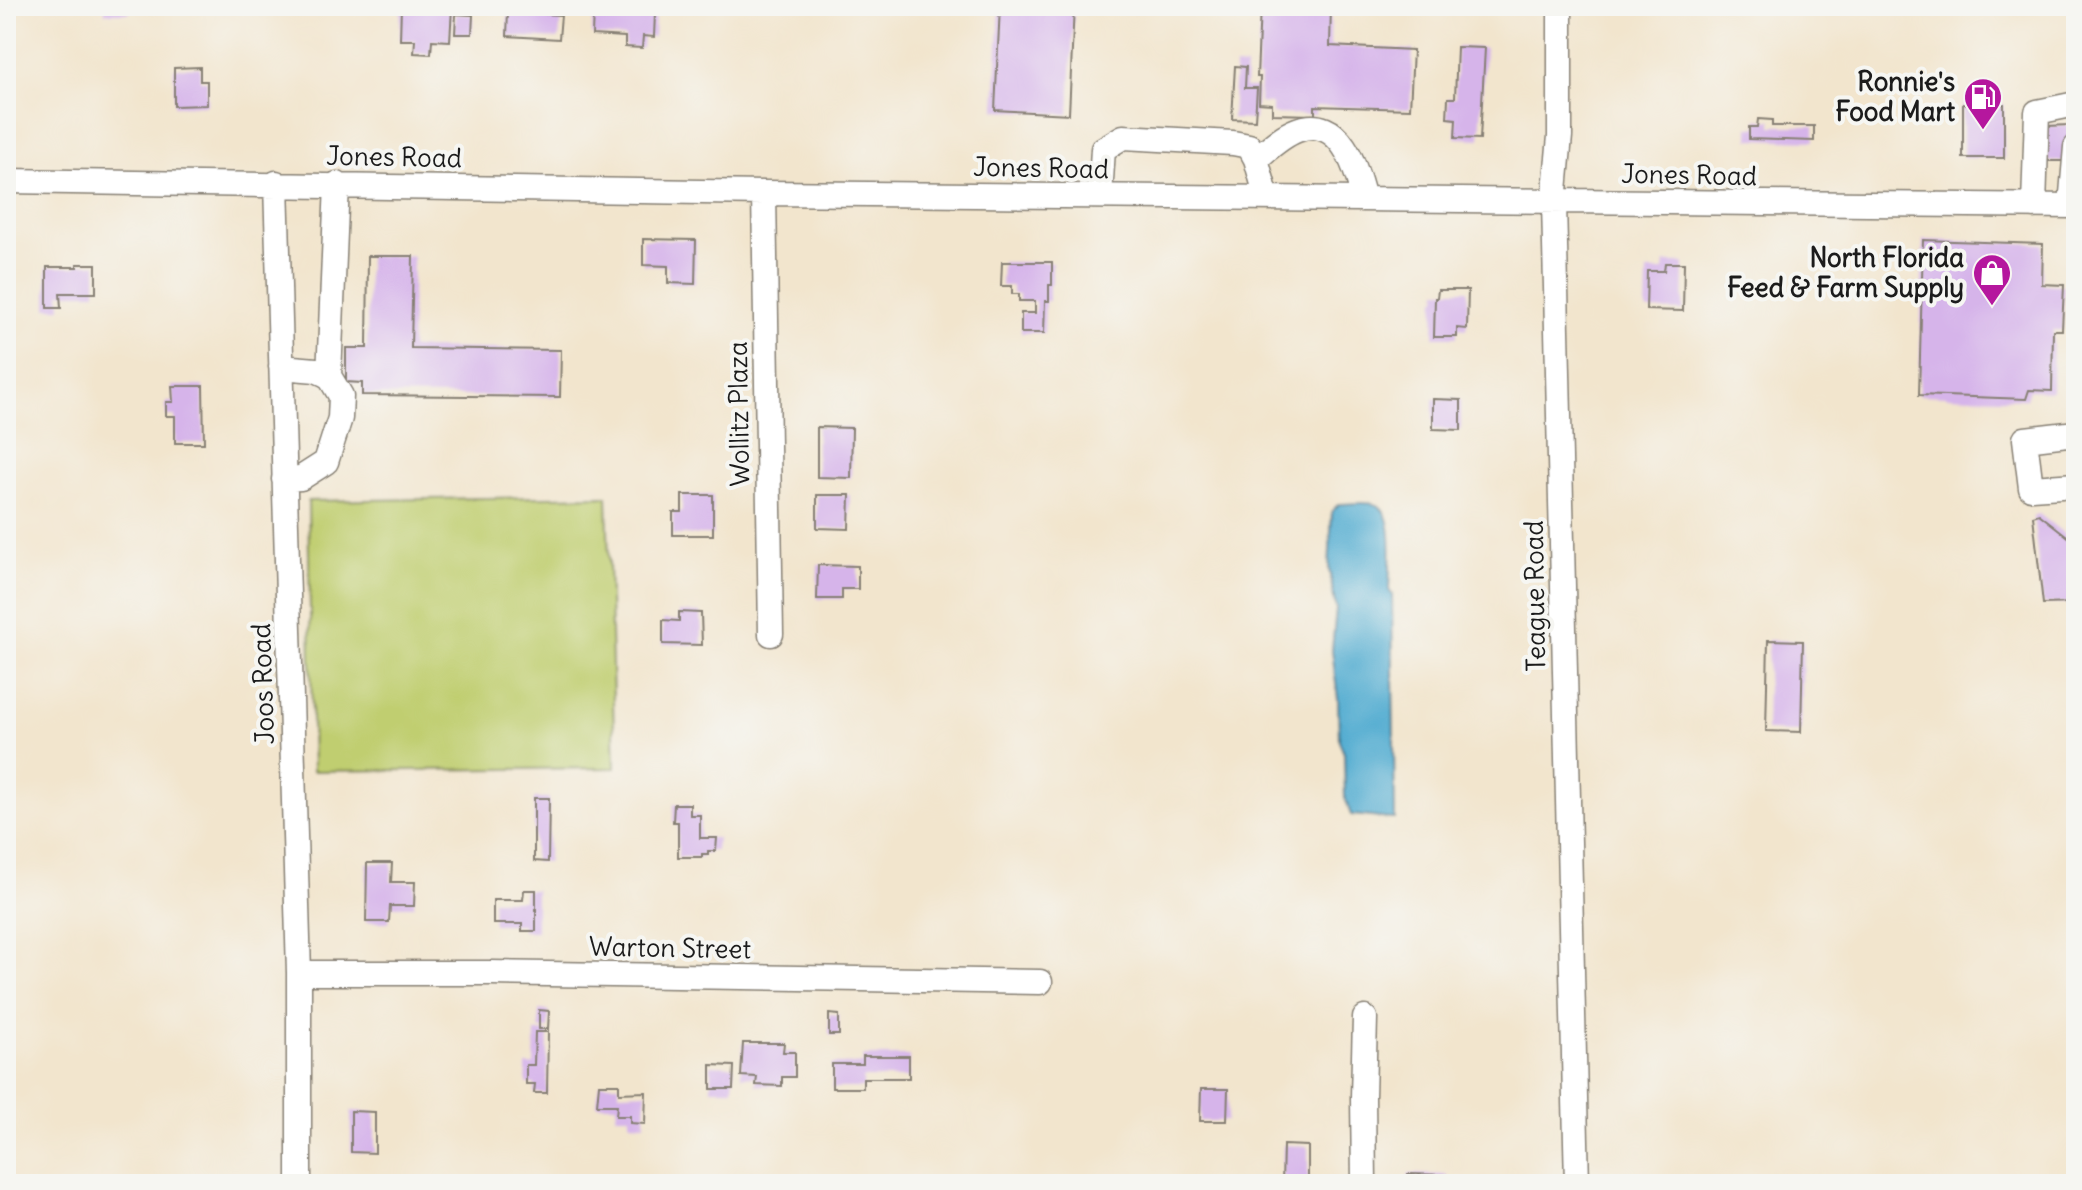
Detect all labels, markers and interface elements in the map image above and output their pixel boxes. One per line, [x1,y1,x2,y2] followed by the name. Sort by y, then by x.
[1836,65,1955,128] place label: Ronnie's Food Mart
[1962,76,2004,131] fuel station icon: Ronnie's Food Mart
[326,139,462,174] street label: Jones Road
[973,150,1109,185] street label: Jones Road
[1621,157,1757,192] street label: Jones Road
[1727,241,1964,304] place label: North Florida Feed & Farm Supply
[1971,252,2013,307] shop icon: North Florida Feed & Farm Supply
[721,341,756,487] street label: Wollitz Plaza
[1517,520,1552,672] street label: Teague Road
[244,623,281,745] street label: Joos Road
[589,930,752,965] street label: Warton Street

